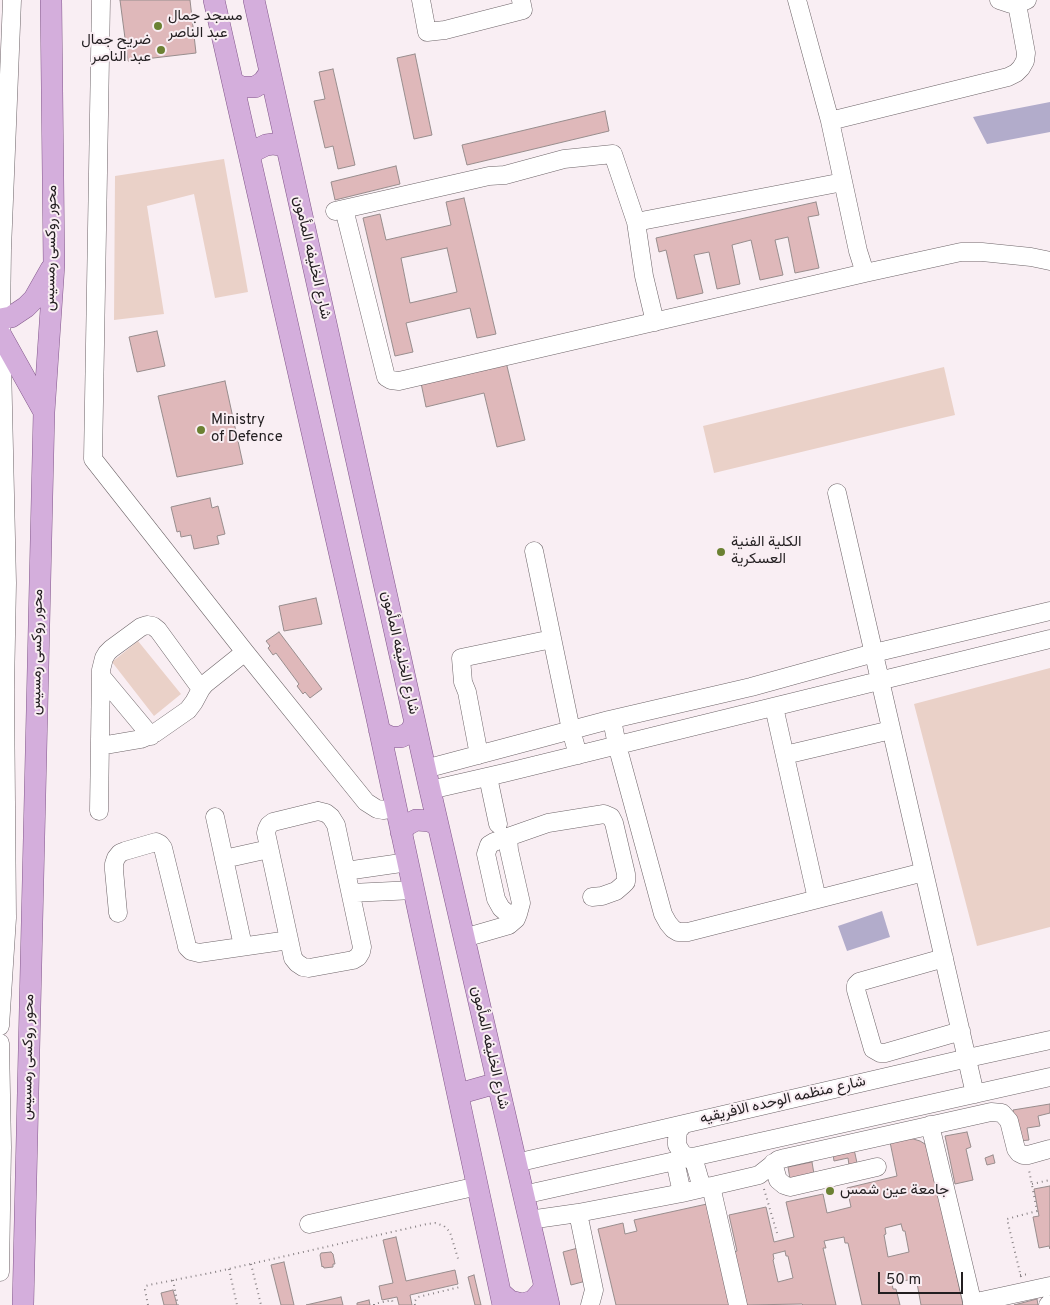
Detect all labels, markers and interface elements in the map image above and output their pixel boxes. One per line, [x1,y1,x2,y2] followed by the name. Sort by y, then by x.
[168,8,243,43] place label: مسجد جمال عبد الناصر
[152,20,164,32] marker: مسجد جمال عبد الناصر
[81,32,151,67] place label: ضريح جمال عبد الناصر
[155,44,167,56] marker: ضريح جمال عبد الناصر
[42,185,62,311] street label: محور روكسى رمسيس
[288,195,334,321] street label: شارع الخليفه المأمون
[211,412,283,447] place label: Ministry of Defence
[195,424,207,436] marker: Ministry of Defence
[731,534,802,569] place label: الكلية الفنية العسكرية
[715,546,727,558] marker: الكلية الفنية العسكرية
[28,589,48,715] street label: محور روكسى رمسيس
[376,590,422,716] street label: شارع الخليفه المأمون
[466,985,512,1111] street label: شارع الخليفه المأمون
[19,994,39,1120] street label: محور روكسى رمسيس
[698,1073,868,1129] street label: شارع منظمه الوحده الافريقيه
[840,1182,949,1200] place label: جامعة عين شمس
[824,1185,836,1197] marker: جامعة عين شمس
[880,1262,965,1294] scale bar
[886,1271,921,1290] text: 50 m

